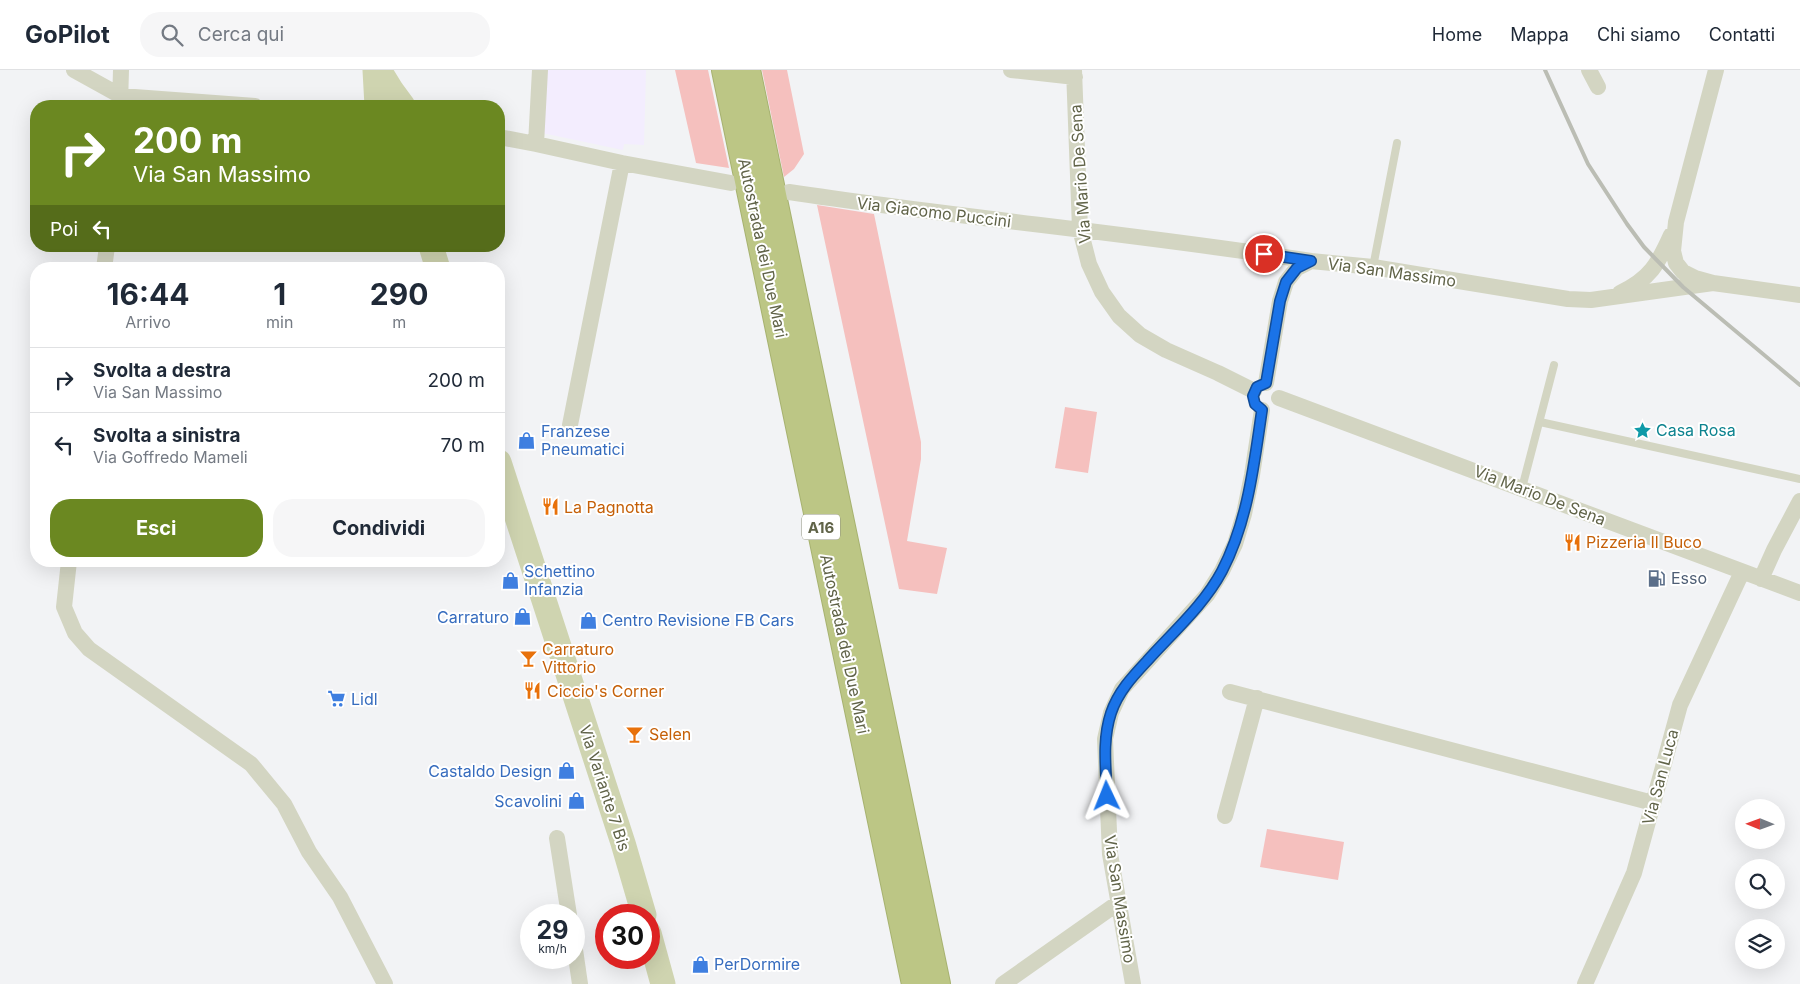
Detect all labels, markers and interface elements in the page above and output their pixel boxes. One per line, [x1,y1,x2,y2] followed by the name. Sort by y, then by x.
[140,12,490,57] search box
[25,20,110,49] text: GoPilot
[158,21,186,49] icon: search
[198,23,284,46] text: Cerca qui
[1432,24,1482,45] text: Home
[1510,24,1569,45] text: Mappa
[1597,24,1681,45] text: Chi siamo
[1709,24,1775,45] text: Contatti
[1065,104,1095,244] street label: Via Mario De Sena
[133,119,242,161] text: 200 m
[50,120,115,185] icon: right
[734,156,792,340] street label: Autostrada dei Due Mari
[133,161,311,187] text: Via San Massimo
[856,193,1012,231] street label: Via Giacomo Puccini
[88,215,116,243] icon: left
[50,218,78,241] text: Poi
[1243,233,1285,275] pin
[1250,240,1278,268] icon: arrive
[1327,253,1457,291] street label: Via San Massimo
[107,276,190,312] text: 16:44
[273,276,286,312] text: 1
[370,276,428,312] text: 290
[125,312,171,332] text: Arrivo
[266,312,293,332] text: min
[392,312,406,332] text: m
[93,359,231,382] text: Svolta a destra
[50,366,78,394] icon: right
[427,369,485,392] text: 200 m
[93,382,222,402] text: Via San Massimo
[1632,420,1652,440] place icon: Casa Rosa
[1656,420,1736,440] place label: Casa Rosa
[541,421,625,459] place label: Franzese Pneumatici
[93,424,241,447] text: Svolta a sinistra
[517,430,537,450] shop icon: Franzese Pneumatici
[50,431,78,459] icon: left
[441,434,485,457] text: 70 m
[93,447,248,467] text: Via Goffredo Mameli
[1471,461,1609,529] street label: Via Mario De Sena
[540,497,560,517] restaurant icon: La Pagnotta
[564,497,654,517] place label: La Pagnotta
[50,499,263,557] button: Esci
[273,499,485,557] button: Condividi
[802,514,840,540] road number: A16
[1562,532,1582,552] restaurant icon: Pizzeria Il Buco
[1586,532,1702,552] place label: Pizzeria Il Buco
[816,552,874,736] street label: Autostrada dei Due Mari
[524,561,595,599] place label: Schettino Infanzia
[1647,568,1667,588] fuel station icon: Esso
[1671,568,1707,588] place label: Esso
[500,570,520,590] shop icon: Schettino Infanzia
[437,607,509,627] place label: Carraturo
[513,607,533,627] shop icon: Carraturo
[578,610,598,630] shop icon: Centro Revisione FB Cars
[602,610,794,630] place label: Centro Revisione FB Cars
[542,639,614,677] place label: Carraturo Vittorio
[518,648,538,668] bar icon: Carraturo Vittorio
[523,681,543,701] restaurant icon: Ciccio's Corner
[547,681,664,701] place label: Ciccio's Corner
[327,689,347,709] supermarket icon: Lidl
[351,689,378,709] place label: Lidl
[575,722,635,854] street label: Via Variante 7 Bis
[625,724,645,744] bar icon: Selen
[649,724,691,744] place label: Selen
[1638,727,1682,827] street label: Via San Luca
[428,761,552,781] place label: Castaldo Design
[556,761,576,781] shop icon: Castaldo Design
[1080,769,1132,821] position arrow
[494,791,562,811] place label: Scavolini
[566,791,586,811] shop icon: Scavolini
[1735,799,1785,849] north arrow
[1735,799,1785,969] map controls
[1100,834,1140,964] street label: Via San Massimo
[1735,859,1785,909] button: search
[595,904,660,969] speed limit sign: 30
[537,915,568,945] text: 29
[1735,919,1785,969] button: layers
[538,941,567,956] text: km/h
[690,954,710,974] shop icon: PerDormire
[714,954,800,974] place label: PerDormire

